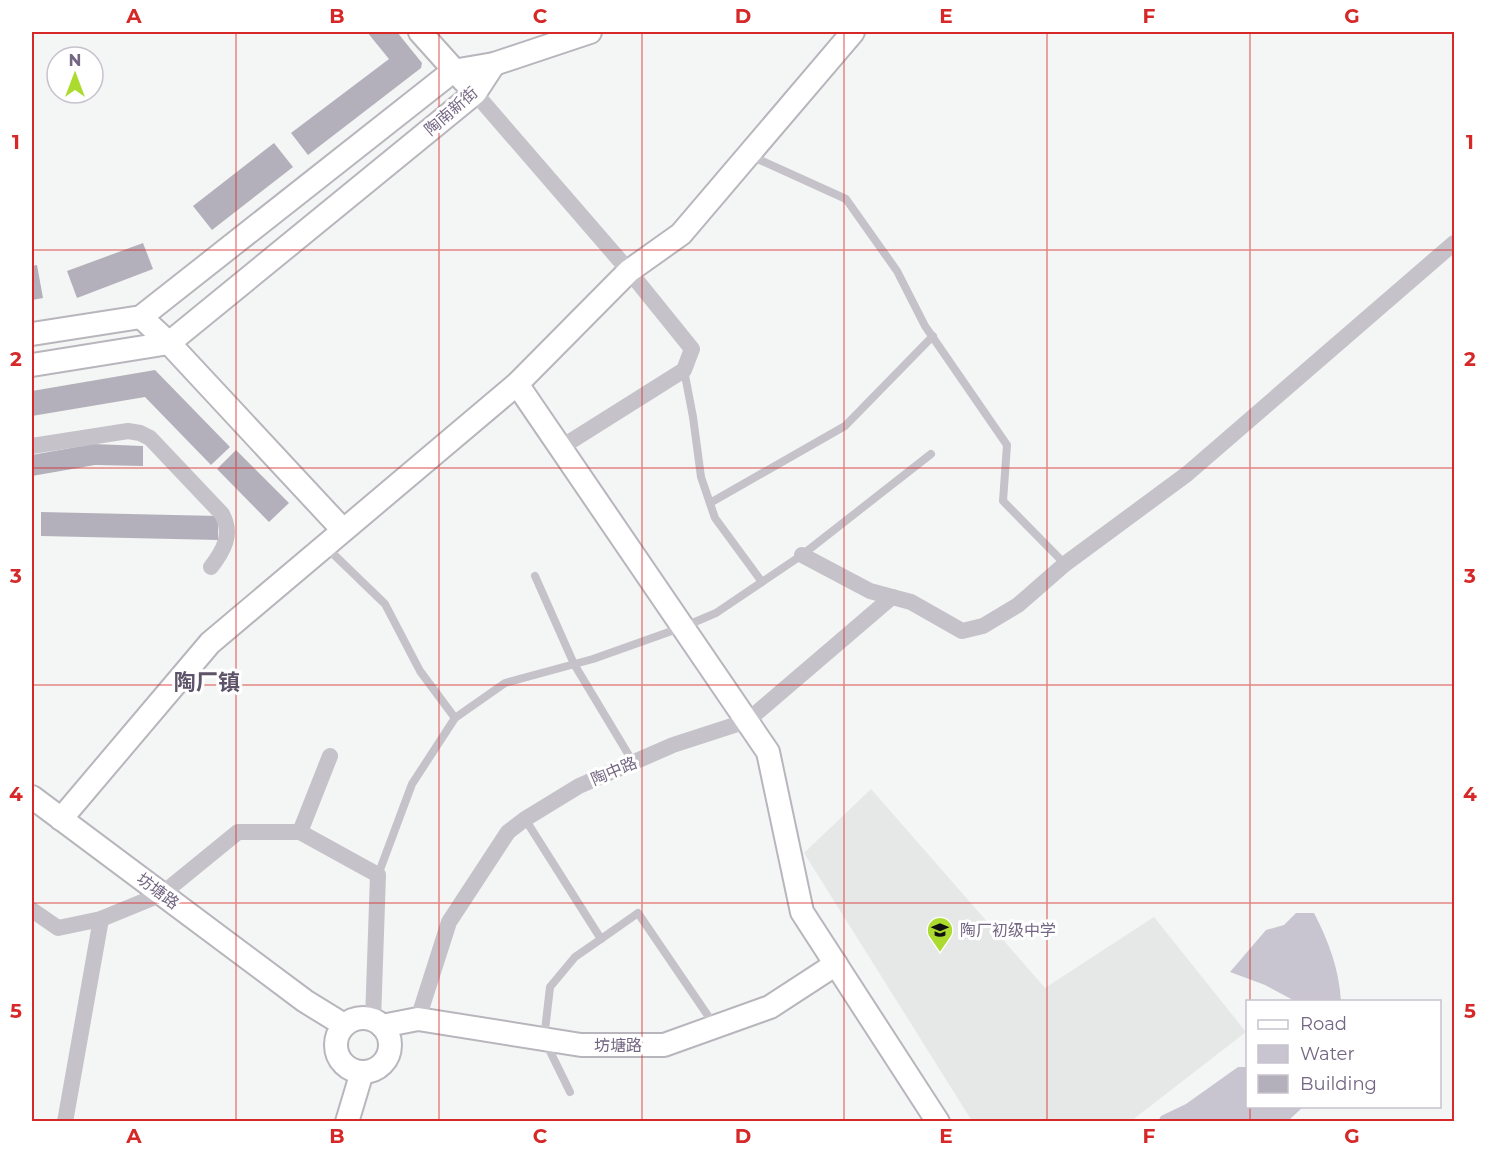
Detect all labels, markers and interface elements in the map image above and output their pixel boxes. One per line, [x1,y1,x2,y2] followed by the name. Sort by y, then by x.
[125,4,142,28] text: A
[329,4,345,28] text: B
[533,4,548,28] text: C
[735,4,751,28] text: D
[939,4,953,28] text: E
[1143,4,1156,28] text: F
[1344,4,1360,28] text: G
[45,45,105,105] north arrow
[69,51,81,70] text: N
[421,83,481,139] street label: 陶南新街
[12,130,20,154] text: 1
[1466,130,1474,154] text: 1
[10,347,22,371] text: 2
[1464,347,1476,371] text: 2
[9,564,22,588] text: 3
[1463,564,1476,588] text: 3
[174,669,240,696] district label: 陶厂镇
[588,753,640,789] street label: 陶中路
[9,782,23,806] text: 4
[1463,782,1477,806] text: 4
[133,869,183,913] street label: 坊塘路
[925,915,955,953] school or university icon: 陶厂初级中学
[960,921,1056,940] place label: 陶厂初级中学
[10,999,22,1023] text: 5
[1464,999,1476,1023] text: 5
[1246,1000,1441,1108] legend
[1300,1013,1347,1035] text: Road
[594,1036,642,1055] street label: 坊塘路
[1300,1043,1355,1065] text: Water
[1300,1073,1377,1095] text: Building
[125,1124,142,1148] text: A
[329,1124,345,1148] text: B
[533,1124,548,1148] text: C
[735,1124,751,1148] text: D
[939,1124,953,1148] text: E
[1143,1124,1156,1148] text: F
[1344,1124,1360,1148] text: G

